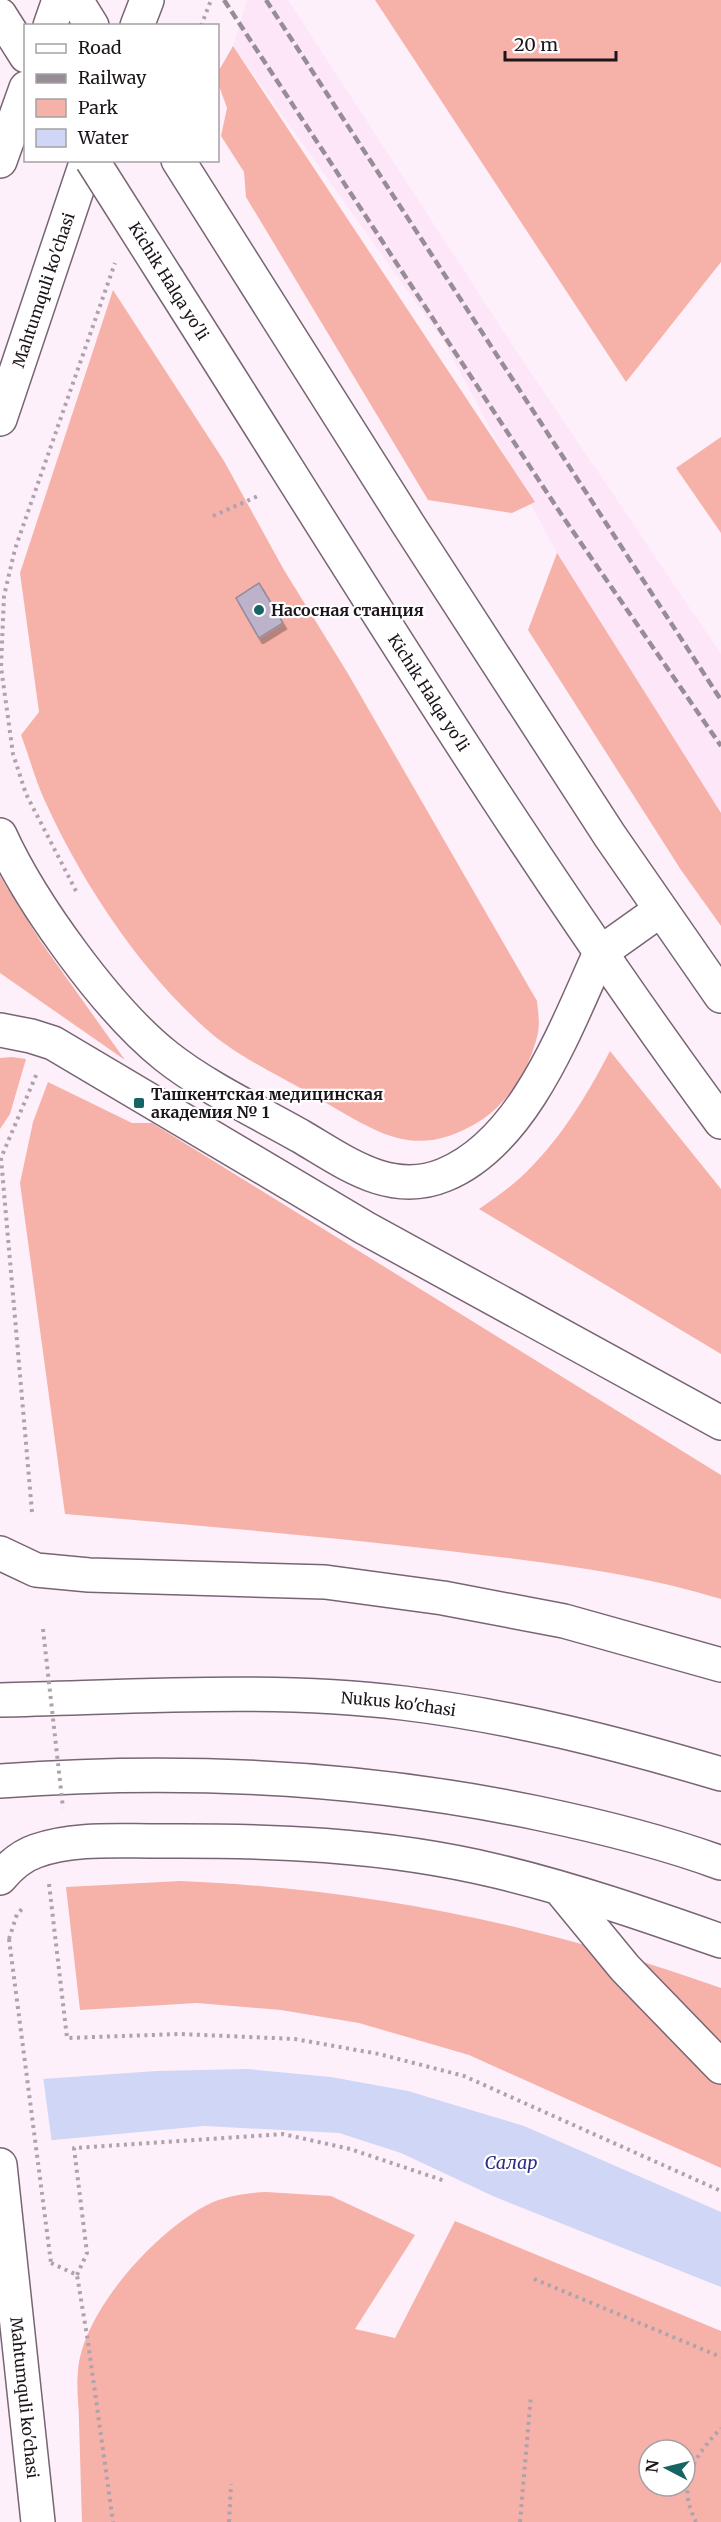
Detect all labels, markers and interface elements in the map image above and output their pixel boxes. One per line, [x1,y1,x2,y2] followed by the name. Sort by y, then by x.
[24,24,219,162] legend
[505,24,616,62] scale bar
[514,33,558,56] text: 20 m
[78,36,122,59] text: Road
[78,66,147,89] text: Railway
[78,96,119,119] text: Park
[77,126,129,149] text: Water
[8,210,79,370] street label: Mahtumquli ko'chasi
[125,218,213,344] street label: Kichik Halqa yo'li
[271,600,424,620] place label: Насосная станция
[252,603,266,617] marker: Насосная станция
[384,630,474,755] street label: Kichik Halqa yo'li
[151,1084,383,1122] place label: Ташкентская медицинская академия № 1
[132,1096,146,1110] marker: Ташкентская медицинская академия № 1
[340,1687,458,1720] street label: Nukus ko'chasi
[484,2151,538,2174] water label: Салар
[6,2316,43,2479] street label: Mahtumquli ko'chasi
[637,2438,697,2498] north arrow
[641,2458,663,2474] text: N

